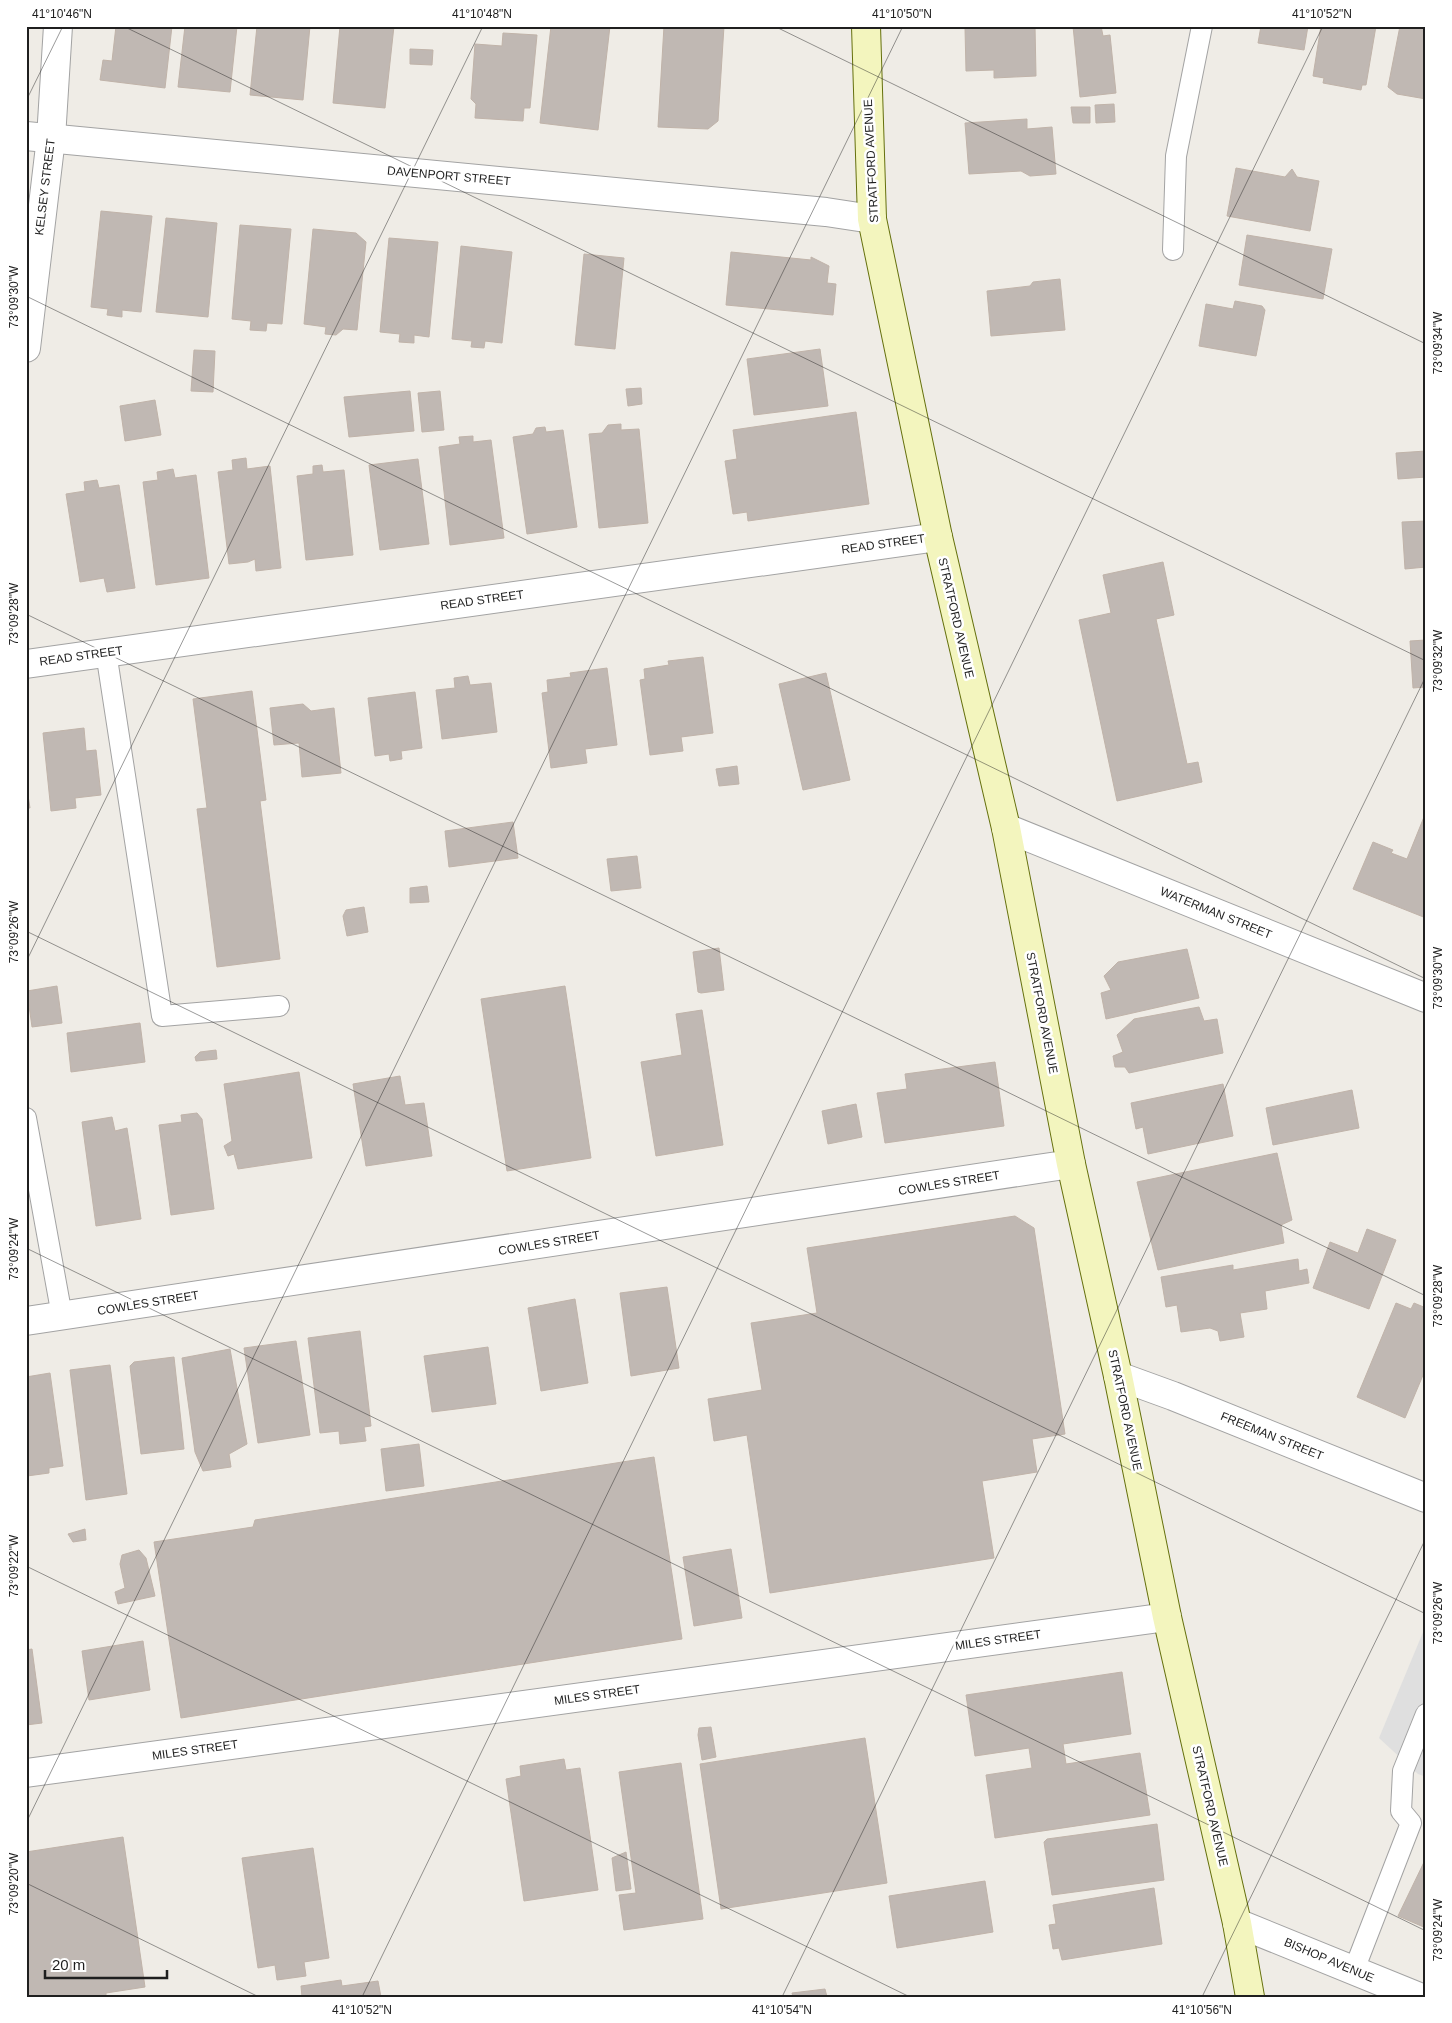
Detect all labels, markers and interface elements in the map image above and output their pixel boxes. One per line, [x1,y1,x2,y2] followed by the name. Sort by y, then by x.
[32,7,92,21] text: 41°10'46"N
[452,7,512,21] text: 41°10'48"N
[872,7,932,21] text: 41°10'50"N
[1292,7,1352,21] text: 41°10'52"N
[861,99,881,223] street label: STRATFORD AVENUE
[32,137,58,236] street label: KELSEY STREET
[387,164,512,188] street label: DAVENPORT STREET
[7,265,21,328] text: 73°09'30"W
[1431,311,1445,374] text: 73°09'34"W
[840,531,926,557] street label: READ STREET
[935,556,977,680] street label: STRATFORD AVENUE
[7,582,21,645] text: 73°09'28"W
[439,587,525,613] street label: READ STREET
[1431,629,1445,692] text: 73°09'32"W
[38,643,124,669] street label: READ STREET
[1158,884,1275,942] street label: WATERMAN STREET
[7,900,21,963] text: 73°09'26"W
[1431,946,1445,1009] text: 73°09'30"W
[1023,951,1061,1075] street label: STRATFORD AVENUE
[897,1168,1001,1198] street label: COWLES STREET
[7,1217,21,1280] text: 73°09'24"W
[497,1228,601,1258] street label: COWLES STREET
[1431,1264,1445,1327] text: 73°09'28"W
[96,1288,200,1318] street label: COWLES STREET
[1105,1348,1145,1472] street label: STRATFORD AVENUE
[1219,1409,1326,1463] street label: FREEMAN STREET
[7,1534,21,1597] text: 73°09'22"W
[1431,1581,1445,1644] text: 73°09'26"W
[954,1627,1043,1653] street label: MILES STREET
[553,1682,642,1708] street label: MILES STREET
[151,1737,240,1763] street label: MILES STREET
[1189,1744,1231,1868] street label: STRATFORD AVENUE
[7,1852,21,1915] text: 73°09'20"W
[1431,1898,1445,1961] text: 73°09'24"W
[1282,1935,1376,1985] street label: BISHOP AVENUE
[45,1948,168,1980] scale bar
[52,1956,85,1973] text: 20 m
[332,2003,392,2017] text: 41°10'52"N
[752,2003,812,2017] text: 41°10'54"N
[1172,2003,1232,2017] text: 41°10'56"N

